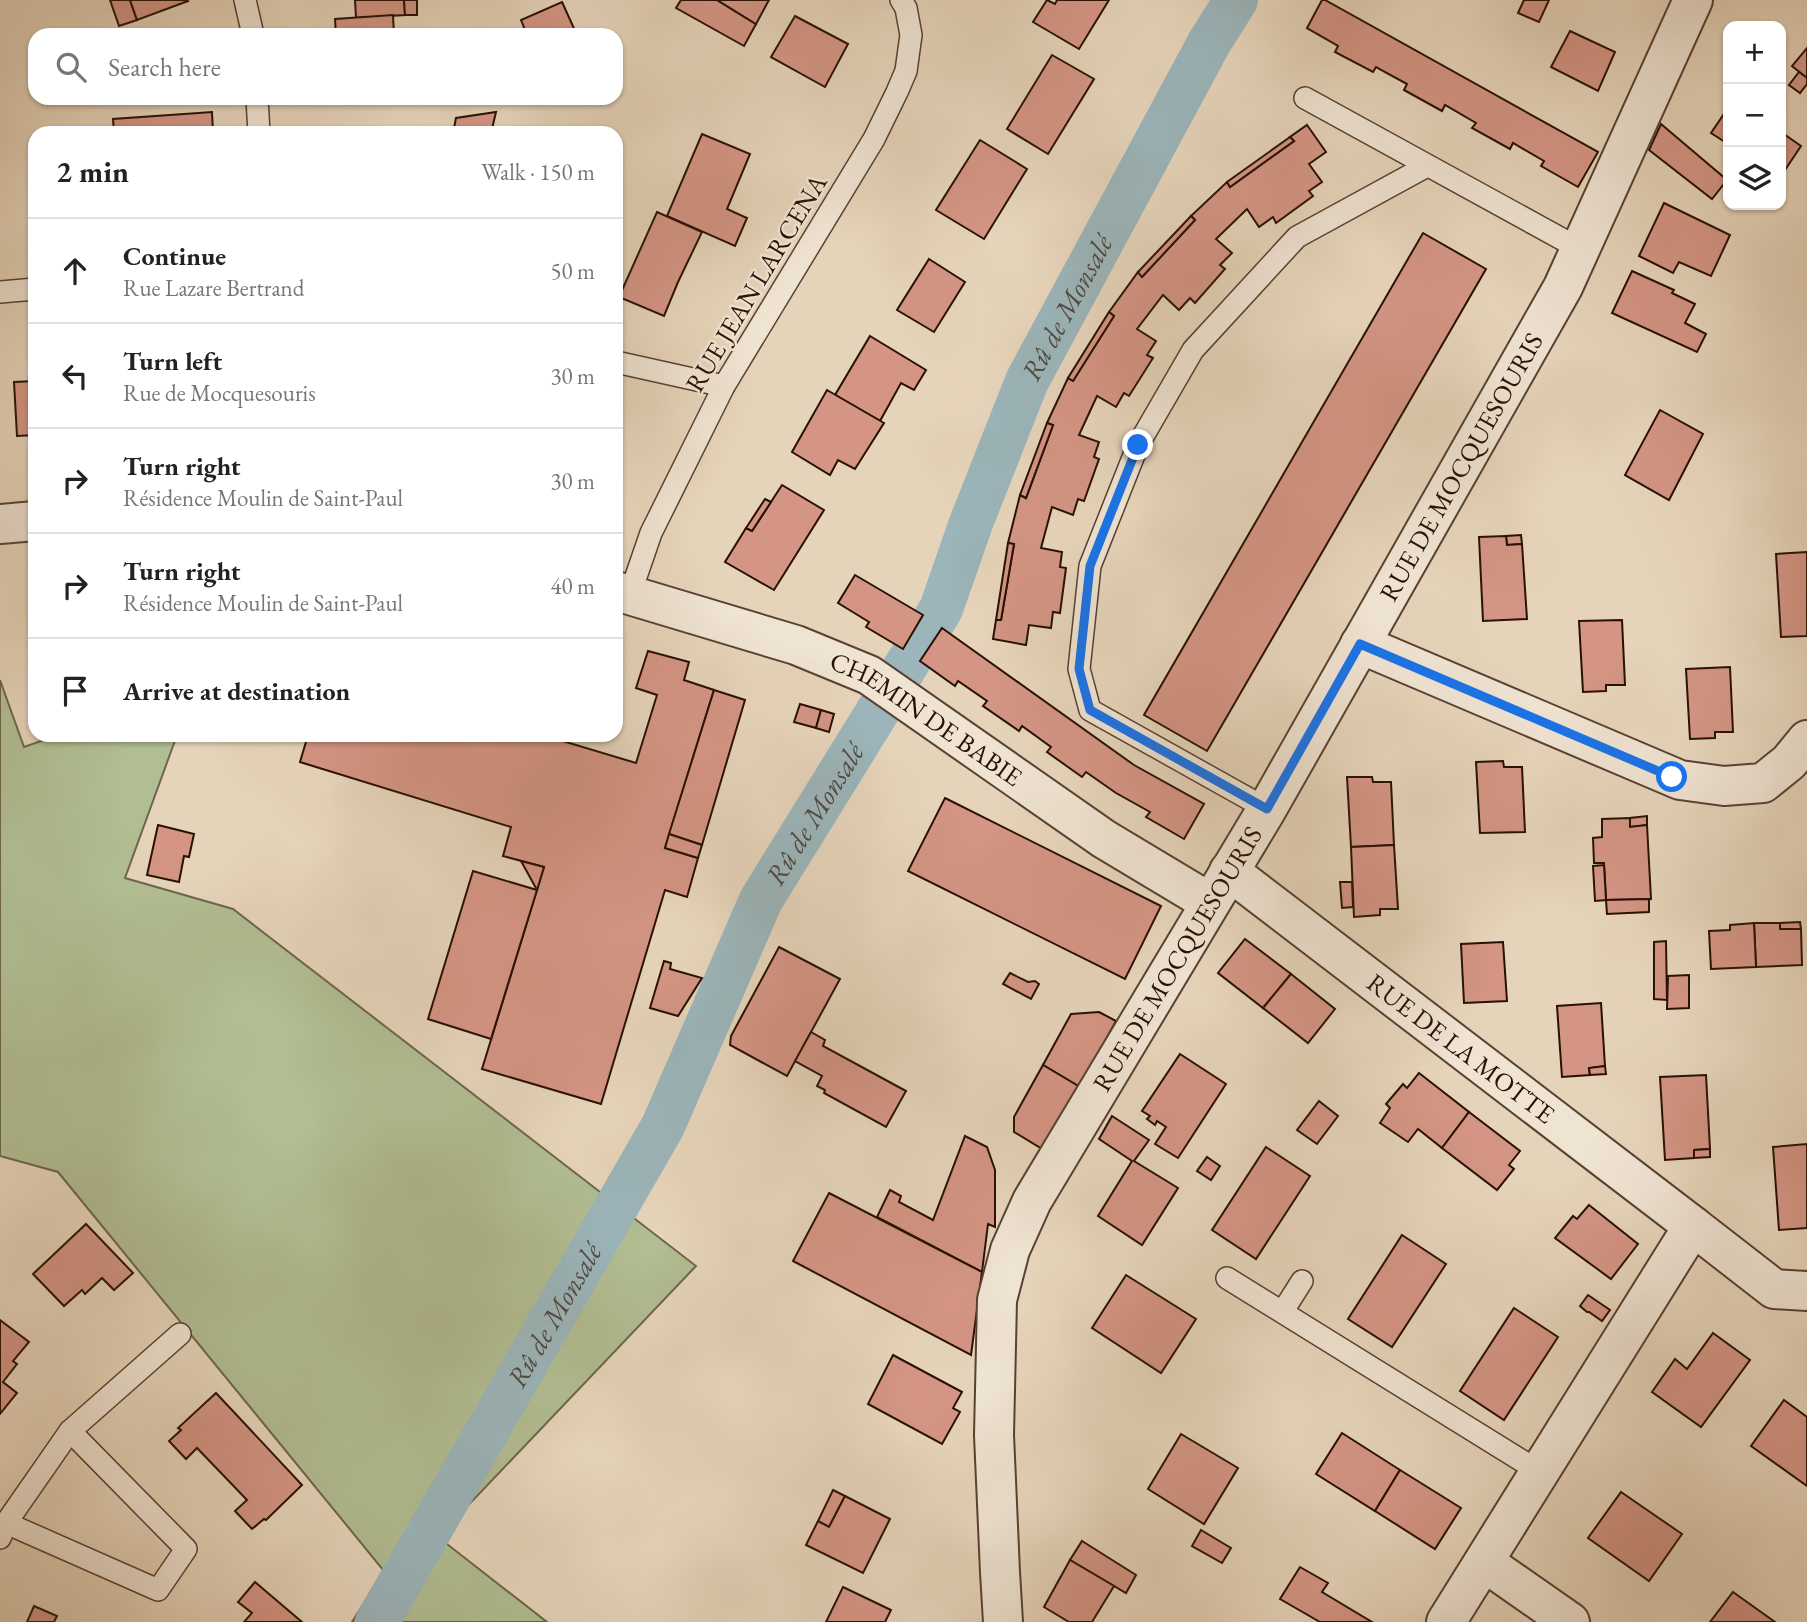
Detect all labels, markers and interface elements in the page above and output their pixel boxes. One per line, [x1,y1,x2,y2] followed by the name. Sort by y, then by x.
[1723,21,1786,210] map controls
[1723,21,1786,84] button: +
[28,28,623,105] search box
[52,48,90,86] icon: search
[108,50,221,84] text: Search here
[1723,84,1786,147] button: −
[1723,147,1786,210] button: layers
[56,152,129,191] text: 2 min
[481,157,595,187] text: Walk · 150 m
[677,167,835,398] street label: RUE JEAN LARCENA
[1013,226,1121,387] water label: Rû de Monsalé
[123,239,226,273] text: Continue
[56,252,94,290] icon: ahead
[550,256,595,286] text: 50 m
[123,273,304,303] text: Rue Lazare Bertrand
[1371,327,1551,607] street label: RUE DE MOCQUESOURIS
[123,344,222,378] text: Turn left
[56,357,94,395] icon: left
[550,361,595,391] text: 30 m
[123,378,316,408] text: Rue de Mocquesouris
[1122,429,1153,460] route end
[123,449,241,483] text: Turn right
[56,462,94,500] icon: right
[550,466,595,496] text: 30 m
[123,483,403,513] text: Résidence Moulin de Saint-Paul
[123,554,241,588] text: Turn right
[56,567,94,605] icon: right
[550,571,595,601] text: 40 m
[123,588,403,618] text: Résidence Moulin de Saint-Paul
[825,644,1029,794] street label: CHEMIN DE BABIE
[56,672,94,710] icon: arrive
[123,674,350,708] text: Arrive at destination
[757,734,873,892] water label: Rû de Monsalé
[1656,761,1687,792] route start
[1085,820,1270,1098] street label: RUE DE MOCQUESOURIS
[1360,966,1562,1131] street label: RUE DE LA MOTTE
[498,1235,611,1394] water label: Rû de Monsalé

